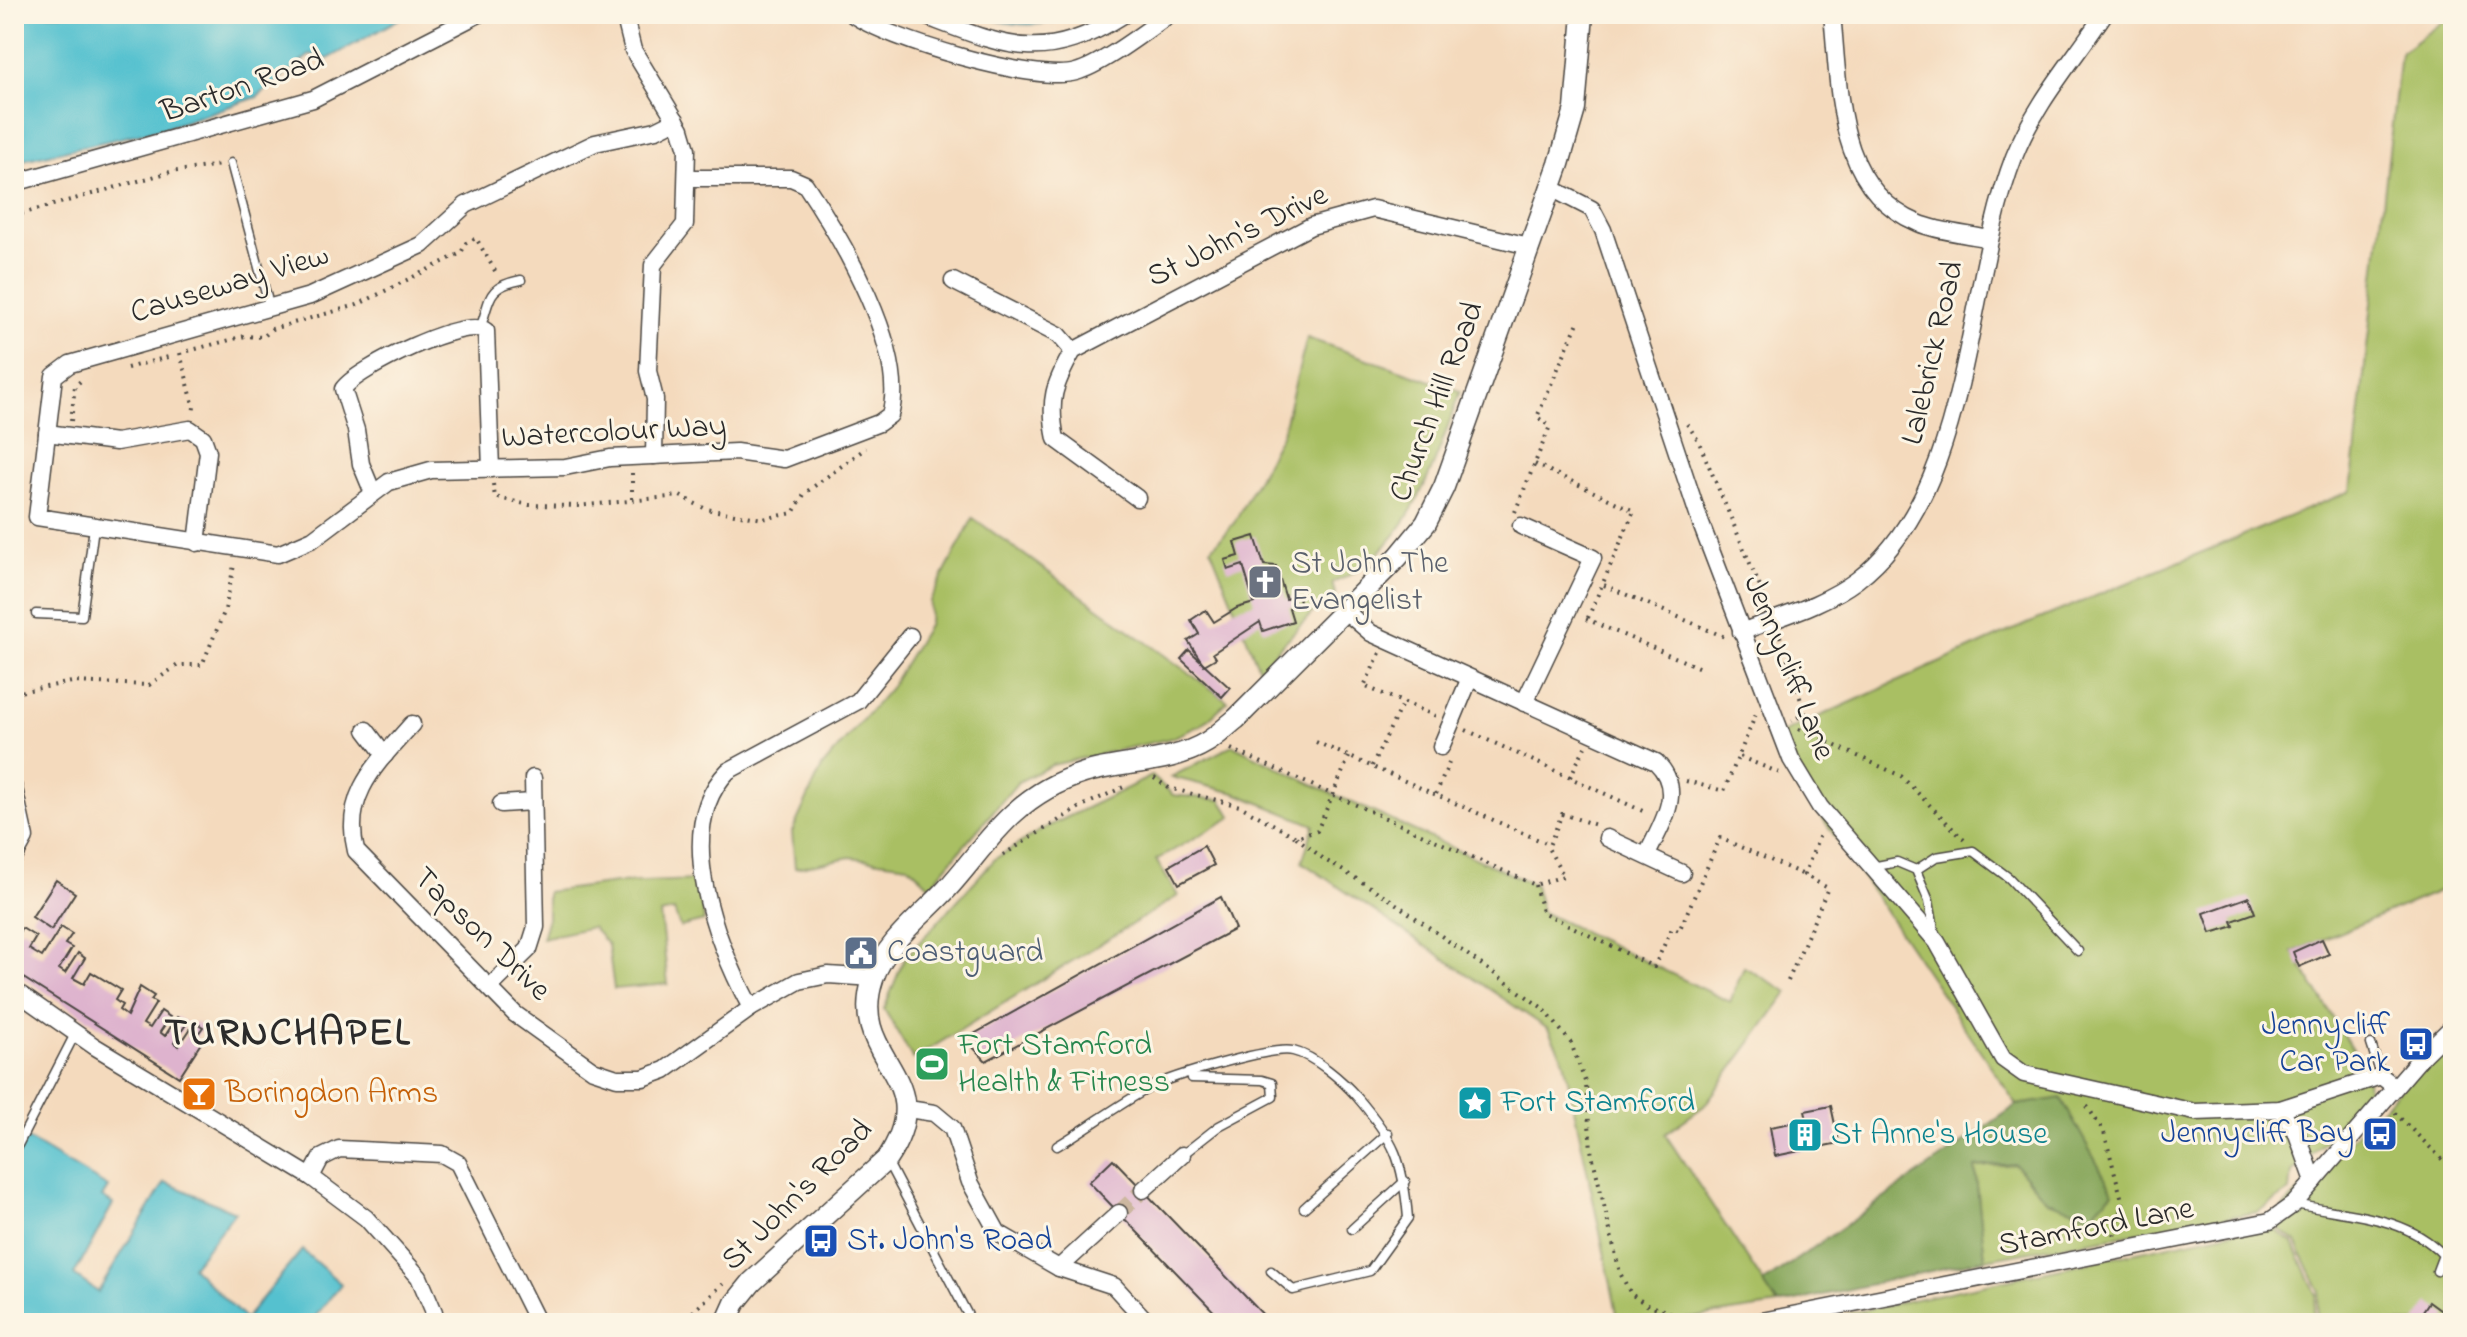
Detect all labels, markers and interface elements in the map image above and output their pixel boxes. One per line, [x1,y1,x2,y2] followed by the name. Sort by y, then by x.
[154,37,331,137] street label: Barton Road
[1140,173,1337,301] street label: St John's Drive
[125,232,335,338] street label: Causeway View
[1890,256,1978,450] street label: Lalebrick Road
[1378,295,1498,509] street label: Church Hill Road
[500,404,728,462] street label: Watercolour Way
[1291,541,1449,625] place label: St John The Evangelist
[1246,563,1284,601] church icon: St John The Evangelist
[1730,568,1847,768] street label: Jennycliff Lane
[401,857,561,1014] street label: Tapson Drive
[887,930,1043,977] place label: Coastguard
[842,934,880,972] public building icon: Coastguard
[2261,1003,2391,1087] place label: Jennycliff Car Park
[165,1005,411,1064] district label: TURNCHAPEL
[957,1023,1170,1107] place label: Fort Stamford Health & Fitness
[2397,1025,2435,1063] bus stop icon: Jennycliff Car Park
[913,1045,951,1083] sports icon: Fort Stamford Health & Fitness
[224,1071,438,1118] place label: Boringdon Arms
[180,1075,218,1113] bar icon: Boringdon Arms
[1500,1080,1695,1127] place label: Fort Stamford
[1456,1084,1494,1122] place icon: Fort Stamford
[711,1109,885,1283] street label: St John's Road
[2161,1111,2354,1158] place label: Jennycliff Bay
[1831,1112,2048,1159] place label: St Anne's House
[2361,1115,2399,1153] bus stop icon: Jennycliff Bay
[1786,1116,1824,1154] building icon: St Anne's House
[1994,1186,2198,1270] street label: Stamford Lane
[847,1218,1052,1265] place label: St. John's Road
[802,1222,840,1260] bus stop icon: St. John's Road

